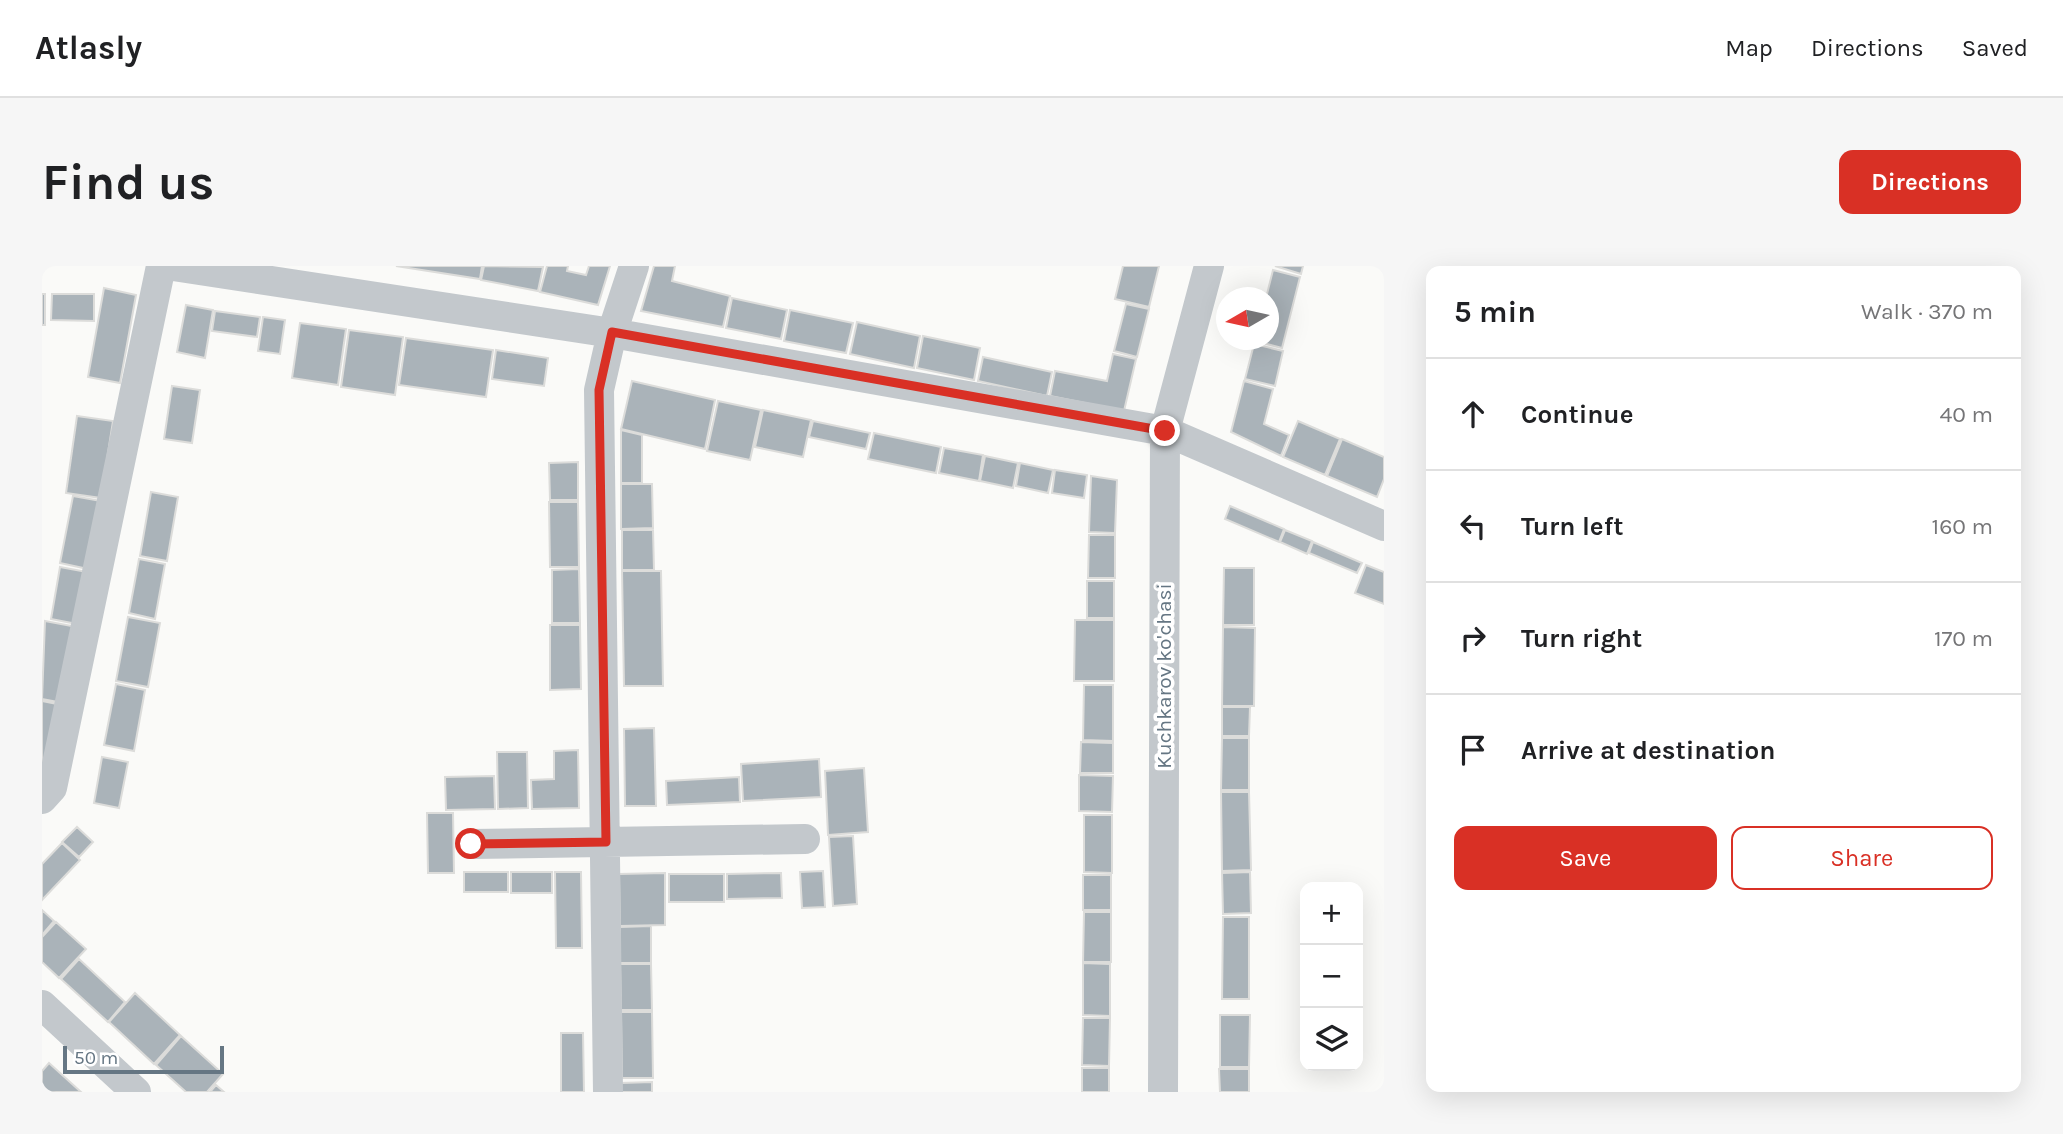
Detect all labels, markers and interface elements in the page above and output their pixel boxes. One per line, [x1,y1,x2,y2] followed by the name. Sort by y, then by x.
[35,29,142,67] text: Atlasly
[1725,34,1773,62] text: Map
[1811,34,1924,62] text: Directions
[1962,34,2028,62] text: Saved
[1839,150,2021,214] button: Directions
[42,154,214,211] text: Find us
[1216,287,1279,350] north arrow
[1454,294,1536,330] text: 5 min
[1861,298,1993,325] text: Walk · 370 m
[1454,395,1492,433] icon: ahead
[1521,399,1633,430] text: Continue
[1940,401,1993,428] text: 40 m
[1149,415,1180,446] route end
[1454,507,1492,545] icon: left
[1521,511,1623,542] text: Turn left
[1932,513,1993,540] text: 160 m
[1152,583,1176,769] street label: Kuchkarov ko'chasi
[1454,619,1492,657] icon: right
[1521,623,1642,654] text: Turn right
[1934,625,1993,652] text: 170 m
[1454,731,1492,769] icon: arrive
[1521,735,1775,766] text: Arrive at destination
[1454,826,1717,890] button: Save
[1731,826,1993,890] button: Share
[455,828,486,859] route start
[1300,882,1363,1071] map controls
[1300,882,1363,945] button: +
[1300,945,1363,1008] button: −
[1300,1008,1363,1071] button: layers
[63,1043,224,1075] scale bar
[74,1047,118,1069] text: 50 m

